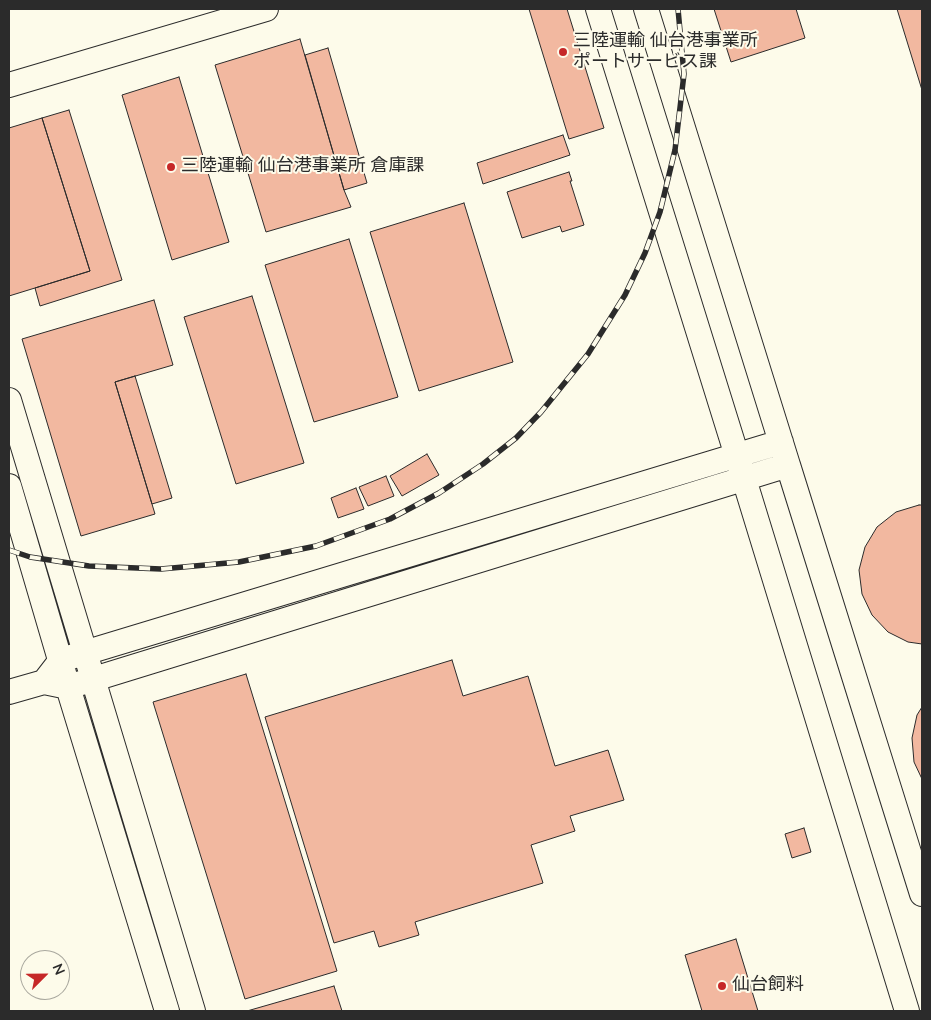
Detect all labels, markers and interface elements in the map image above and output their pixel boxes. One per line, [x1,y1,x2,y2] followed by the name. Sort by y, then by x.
[573,31,758,74] place label: 三陸運輸 仙台港事業所 ポートサービス課
[557,46,569,58] marker: 三陸運輸 仙台港事業所 ポートサービス課
[181,156,424,178] place label: 三陸運輸 仙台港事業所 倉庫課
[165,161,177,173] marker: 三陸運輸 仙台港事業所 倉庫課
[20,950,70,1000] north arrow
[48,961,69,978] text: N
[732,975,804,997] place label: 仙台飼料
[716,980,728,992] marker: 仙台飼料

